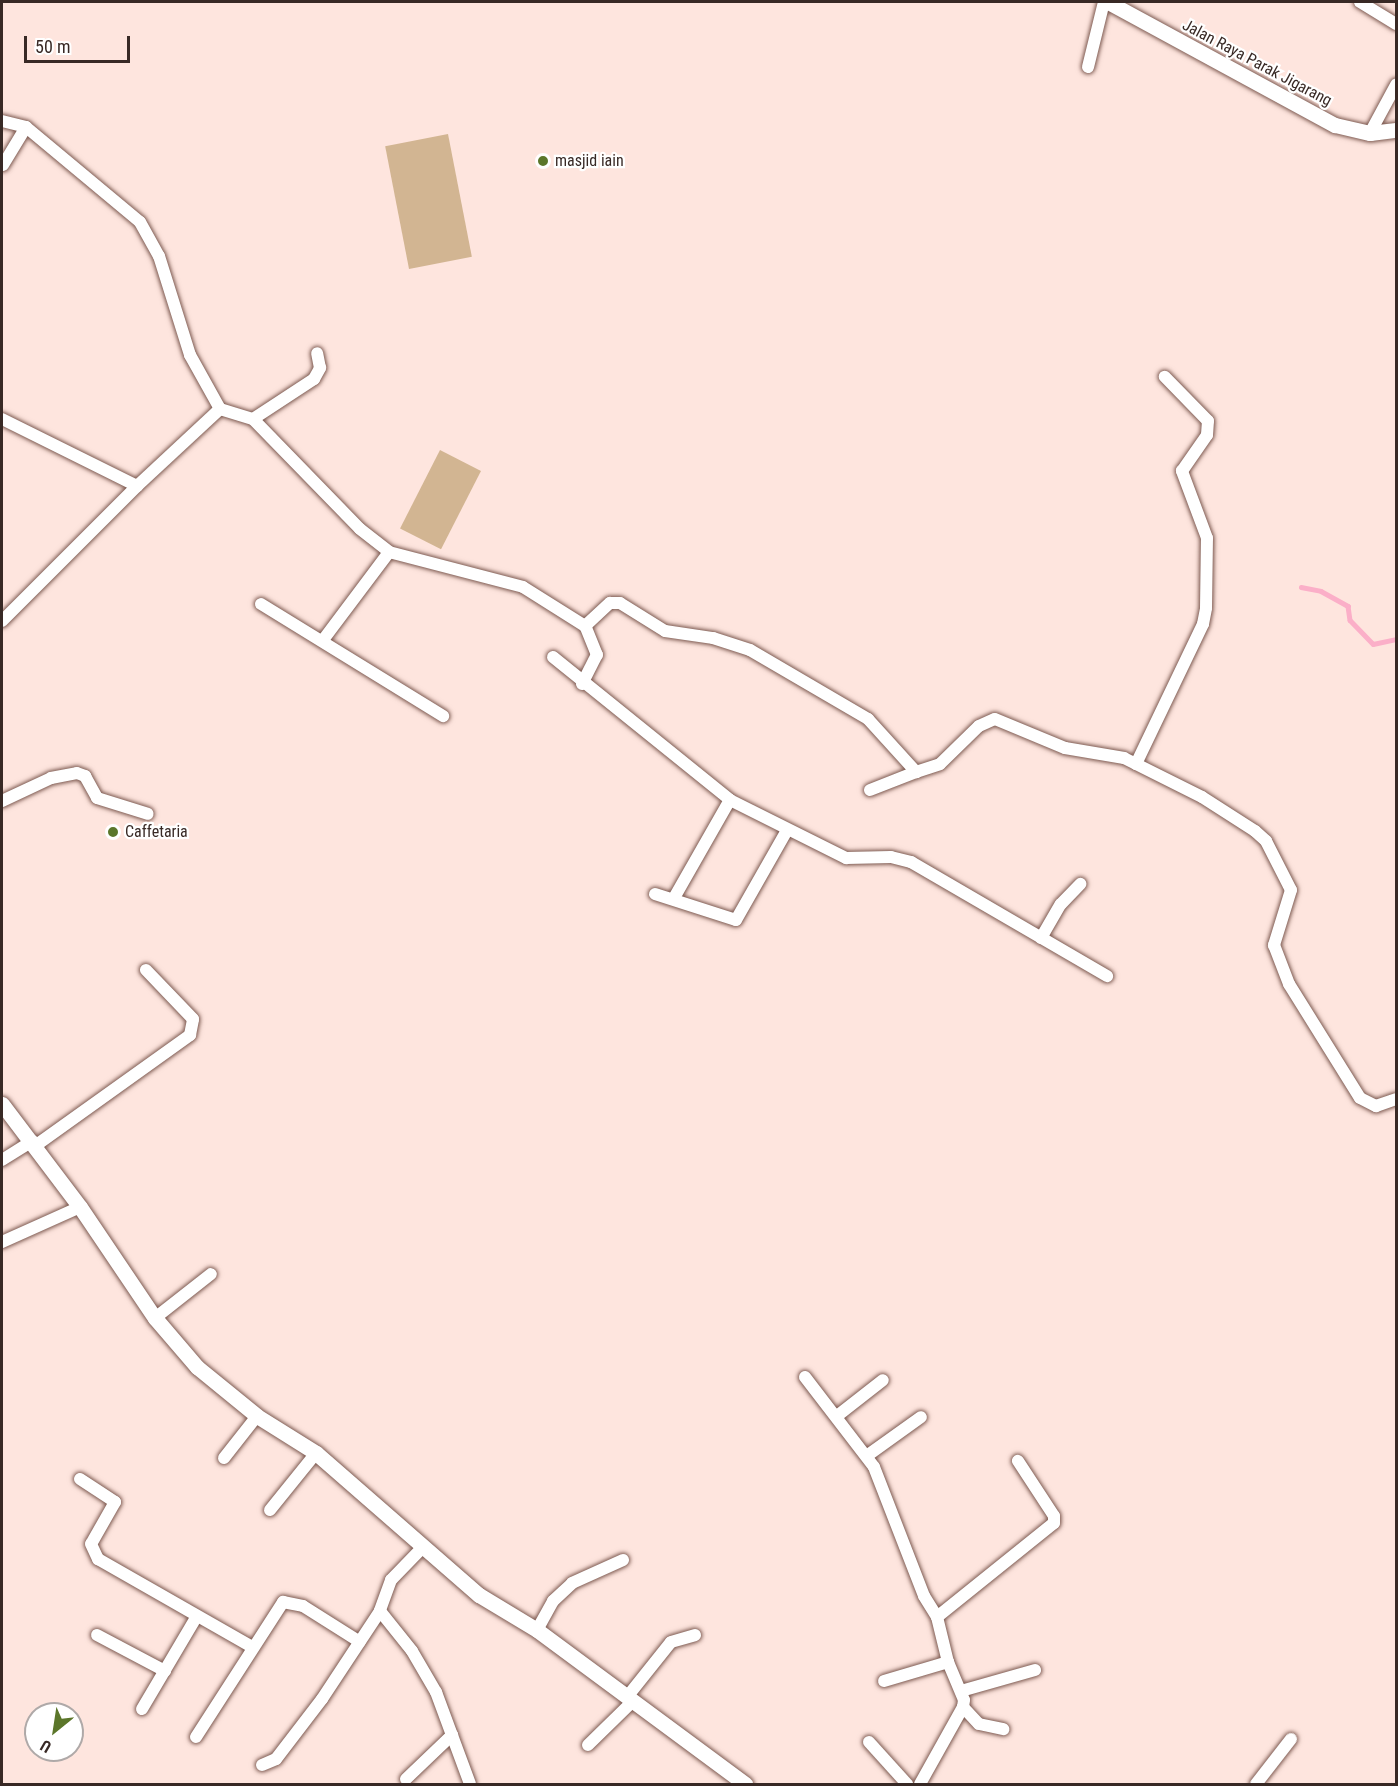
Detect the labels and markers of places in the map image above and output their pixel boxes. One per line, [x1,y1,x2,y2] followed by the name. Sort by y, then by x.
[555,151,624,171] place label: masjid iain
[536,154,550,168] marker: masjid iain
[125,822,188,842] place label: Caffetaria
[106,825,120,839] marker: Caffetaria

